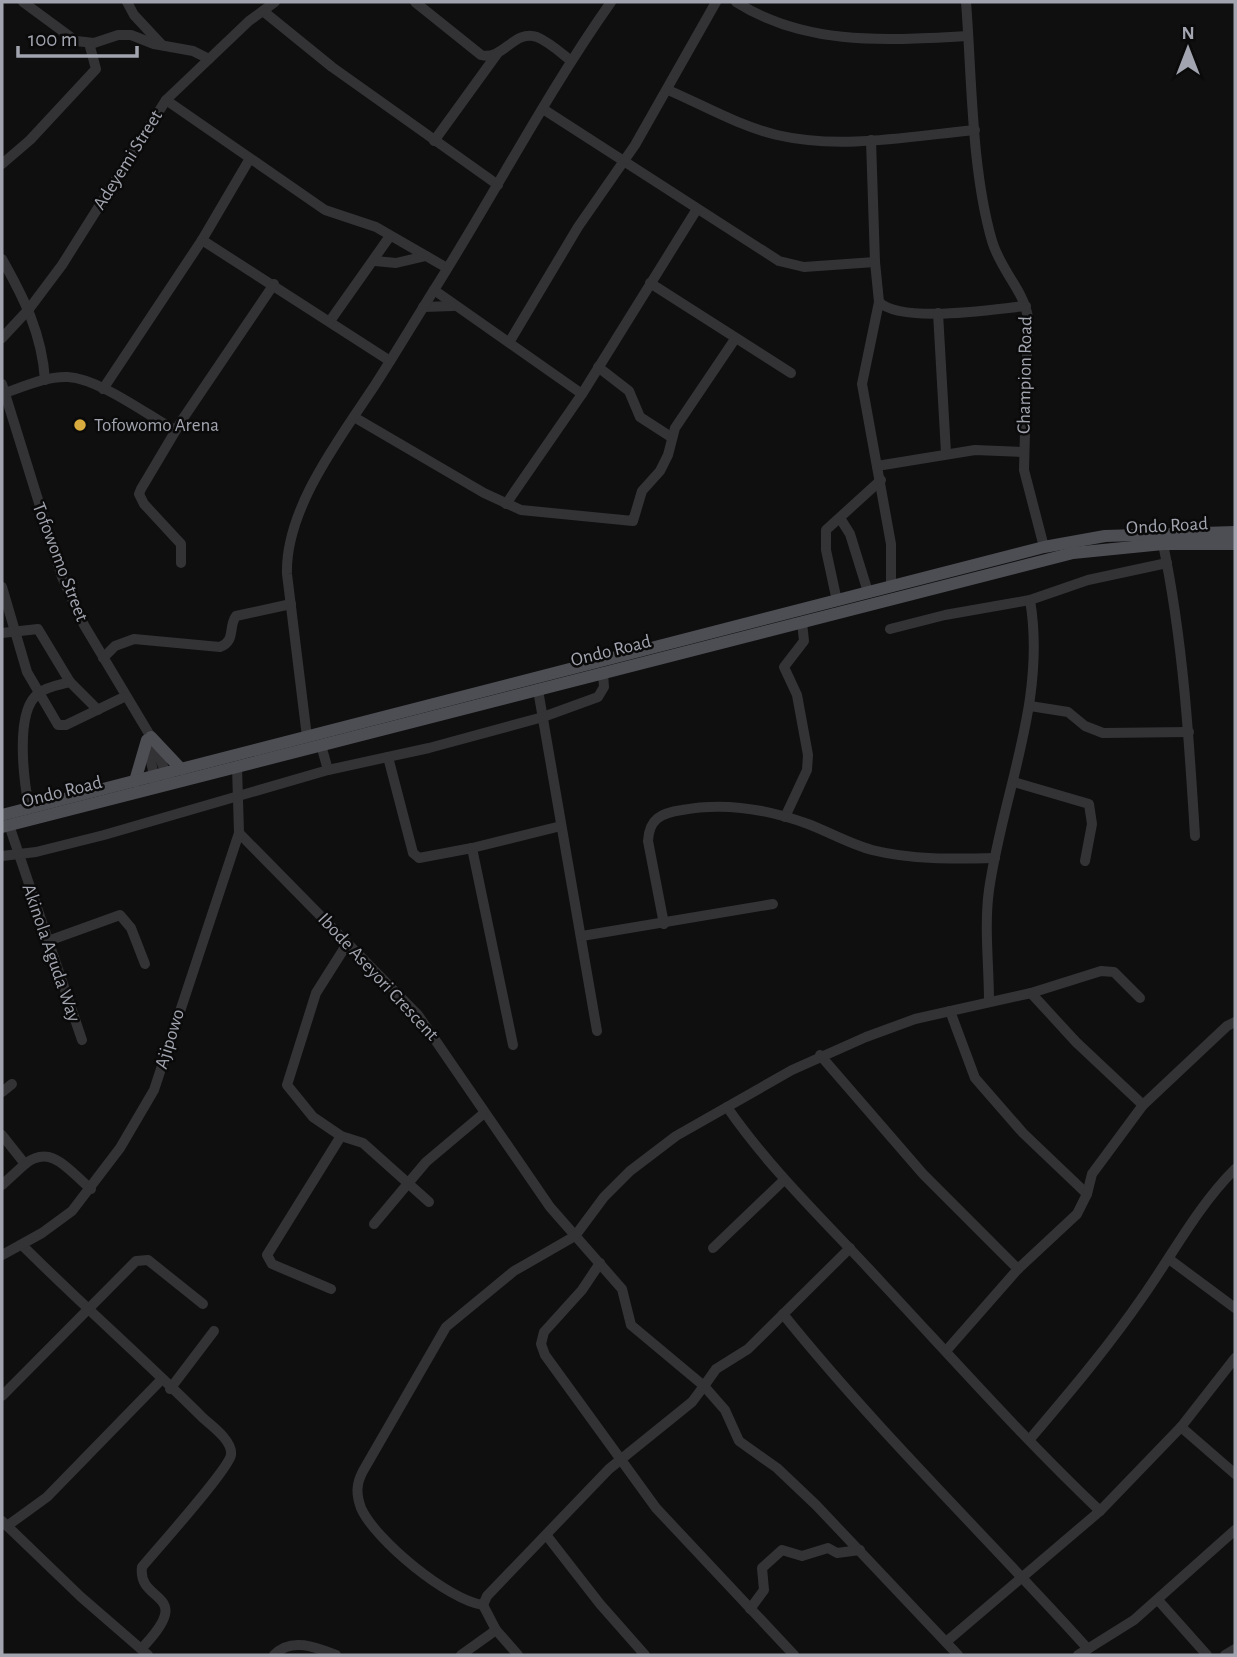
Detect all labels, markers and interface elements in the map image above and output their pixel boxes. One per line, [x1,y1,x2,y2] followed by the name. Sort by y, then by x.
[18,14,136,58] scale bar
[1153,14,1223,84] north arrow
[1181,24,1195,43] text: N
[28,29,78,50] text: 100 m
[90,107,166,213] street label: Adeyemi Street
[1014,316,1036,434] street label: Champion Road
[94,416,219,435] place label: Tofowomo Arena
[72,417,88,433] marker: Tofowomo Arena
[29,500,91,624] street label: Tofowomo Street
[1126,514,1209,538] street label: Ondo Road
[569,632,653,670] street label: Ondo Road
[20,773,104,811] street label: Ondo Road
[19,882,83,1024] street label: Akinola Aguda Way
[314,910,442,1044] street label: Ibode Aseyori Crescent
[152,1007,188,1071] street label: Ajipowo

